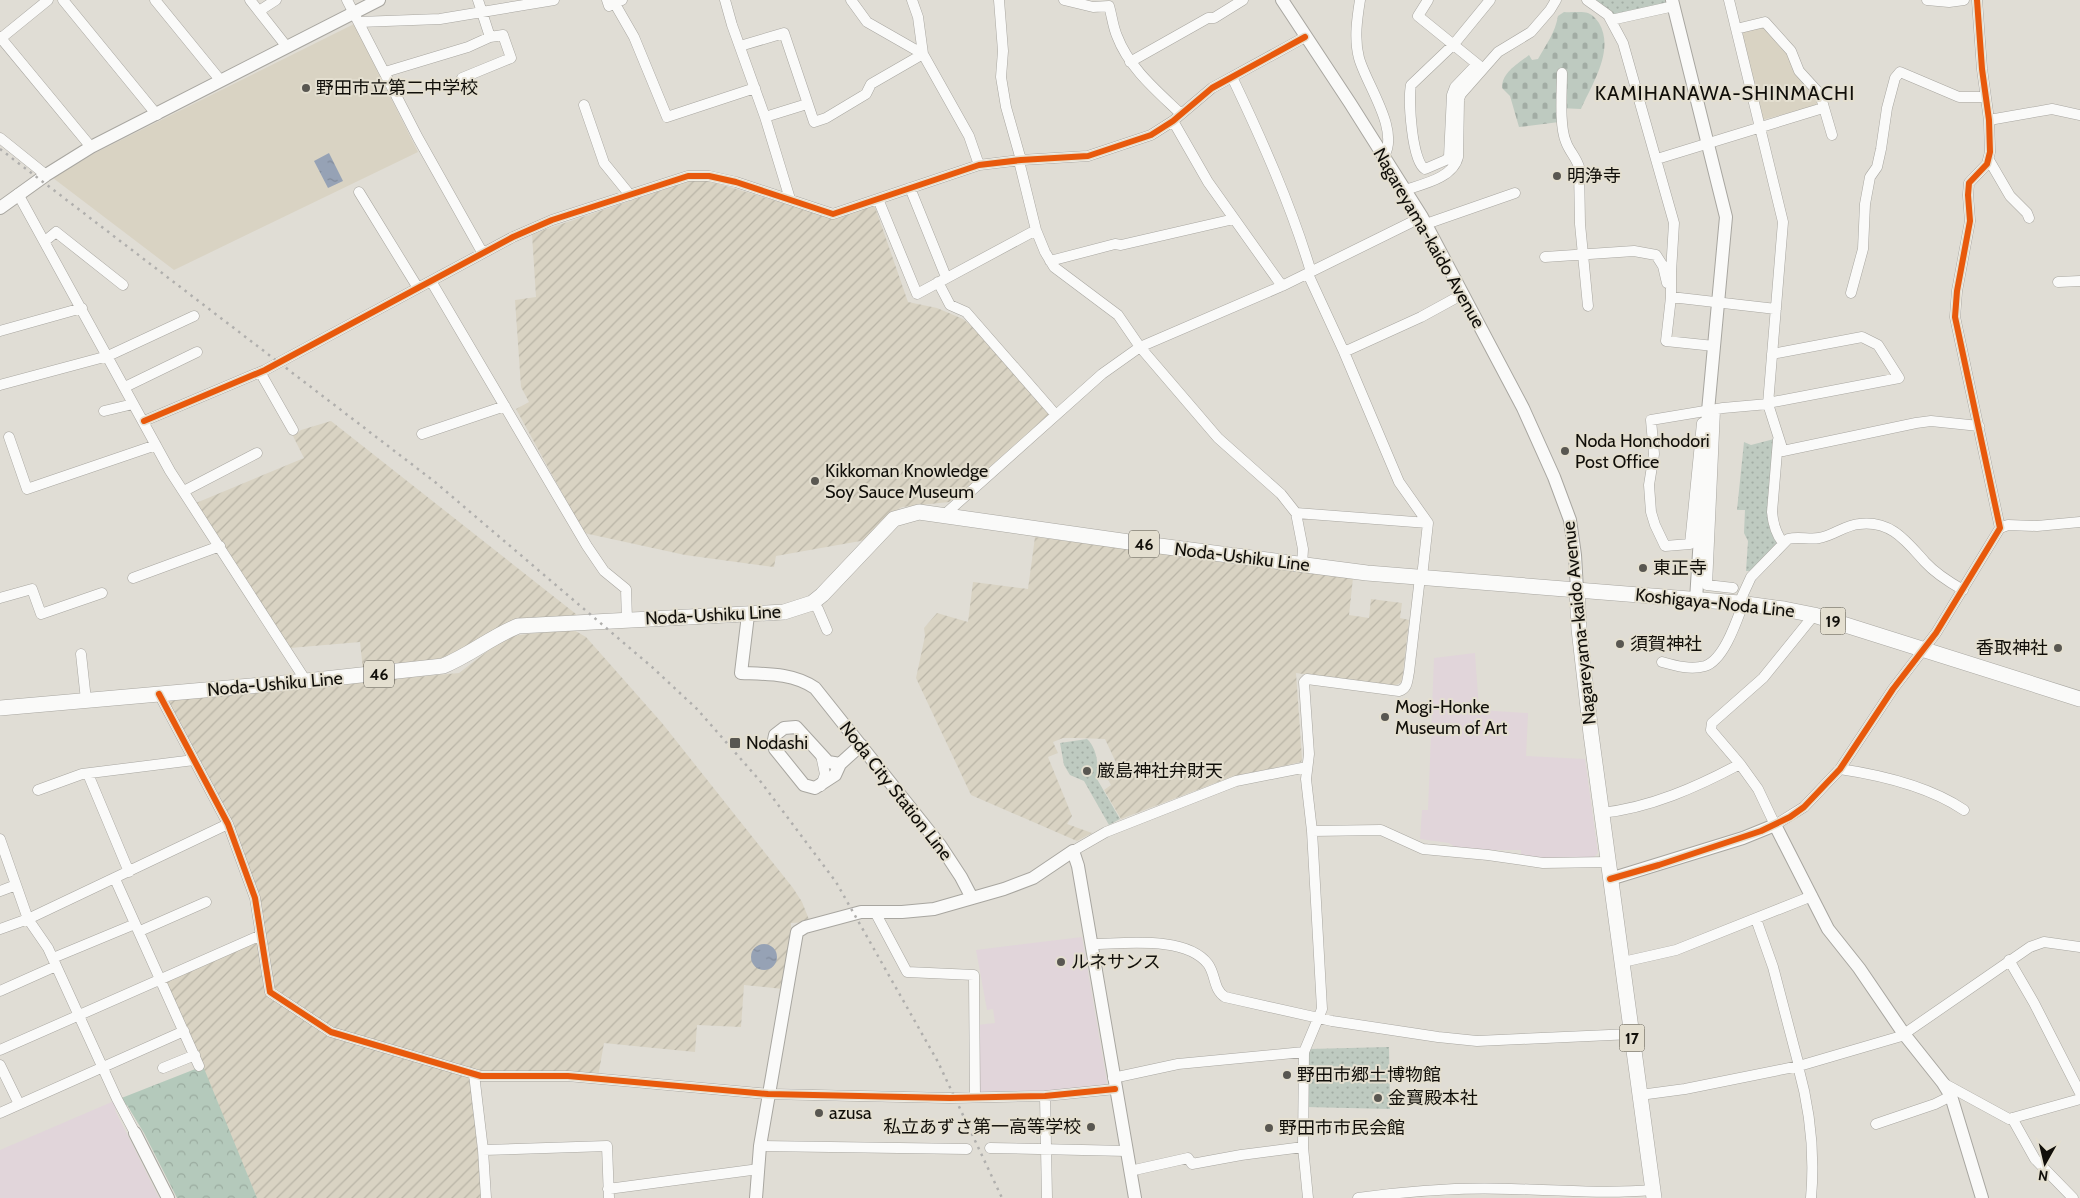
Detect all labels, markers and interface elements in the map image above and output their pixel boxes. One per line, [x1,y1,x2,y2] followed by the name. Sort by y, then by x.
[316,77,478,99] place label: 野田市立第二中学校
[1595,81,1855,105] district label: KAMIHANAWA-SHINMACHI
[300,82,312,94] marker: 野田市立第二中学校
[1368,144,1490,332] street label: Nagareyama-kaido Avenue
[1567,165,1621,187] place label: 明浄寺
[1551,170,1563,182] marker: 明浄寺
[1575,430,1710,473] place label: Noda Honchodori Post Office
[1559,445,1571,457] marker: Noda Honchodori Post Office
[825,460,988,503] place label: Kikkoman Knowledge Soy Sauce Museum
[809,475,821,487] marker: Kikkoman Knowledge Soy Sauce Museum
[1557,520,1601,726] street label: Nagareyama-kaido Avenue
[1129,530,1159,558] road number: 46
[1173,538,1311,576] street label: Noda-Ushiku Line
[1653,557,1707,579] place label: 東正寺
[1637,562,1649,574] marker: 東正寺
[1634,584,1796,622] street label: Koshigaya-Noda Line
[644,600,782,630] street label: Noda-Ushiku Line
[1820,608,1846,634] road number: 19
[1630,633,1702,655] place label: 須賀神社
[1976,637,2048,659] place label: 香取神社
[1614,638,1626,650] marker: 須賀神社
[2052,642,2064,654] marker: 香取神社
[364,661,394,688] road number: 46
[206,667,344,701] street label: Noda-Ushiku Line
[1395,696,1507,739] place label: Mogi-Honke Museum of Art
[1379,711,1391,723] marker: Mogi-Honke Museum of Art
[835,717,957,865] street label: Noda City Station Line
[746,732,808,754] place label: Nodashi
[728,736,742,750] marker: Nodashi
[1097,760,1223,782] place label: 厳島神社弁財天
[1081,765,1093,777] marker: 厳島神社弁財天
[1071,951,1161,973] place label: ルネサンス
[1055,956,1067,968] marker: ルネサンス
[1620,1024,1644,1052] road number: 17
[1297,1064,1441,1086] place label: 野田市郷土博物館
[1281,1069,1293,1081] marker: 野田市郷土博物館
[1388,1087,1478,1109] place label: 金寶殿本社
[1372,1092,1384,1104] marker: 金寶殿本社
[829,1102,872,1124] place label: azusa
[813,1107,825,1119] marker: azusa
[883,1116,1081,1138] place label: 私立あずさ第一高等学校
[1279,1117,1405,1139] place label: 野田市市民会館
[1085,1121,1097,1133] marker: 私立あずさ第一高等学校
[1263,1122,1275,1134] marker: 野田市市民会館
[2020,1138,2070,1188] north arrow
[2037,1166,2049,1185] text: N

